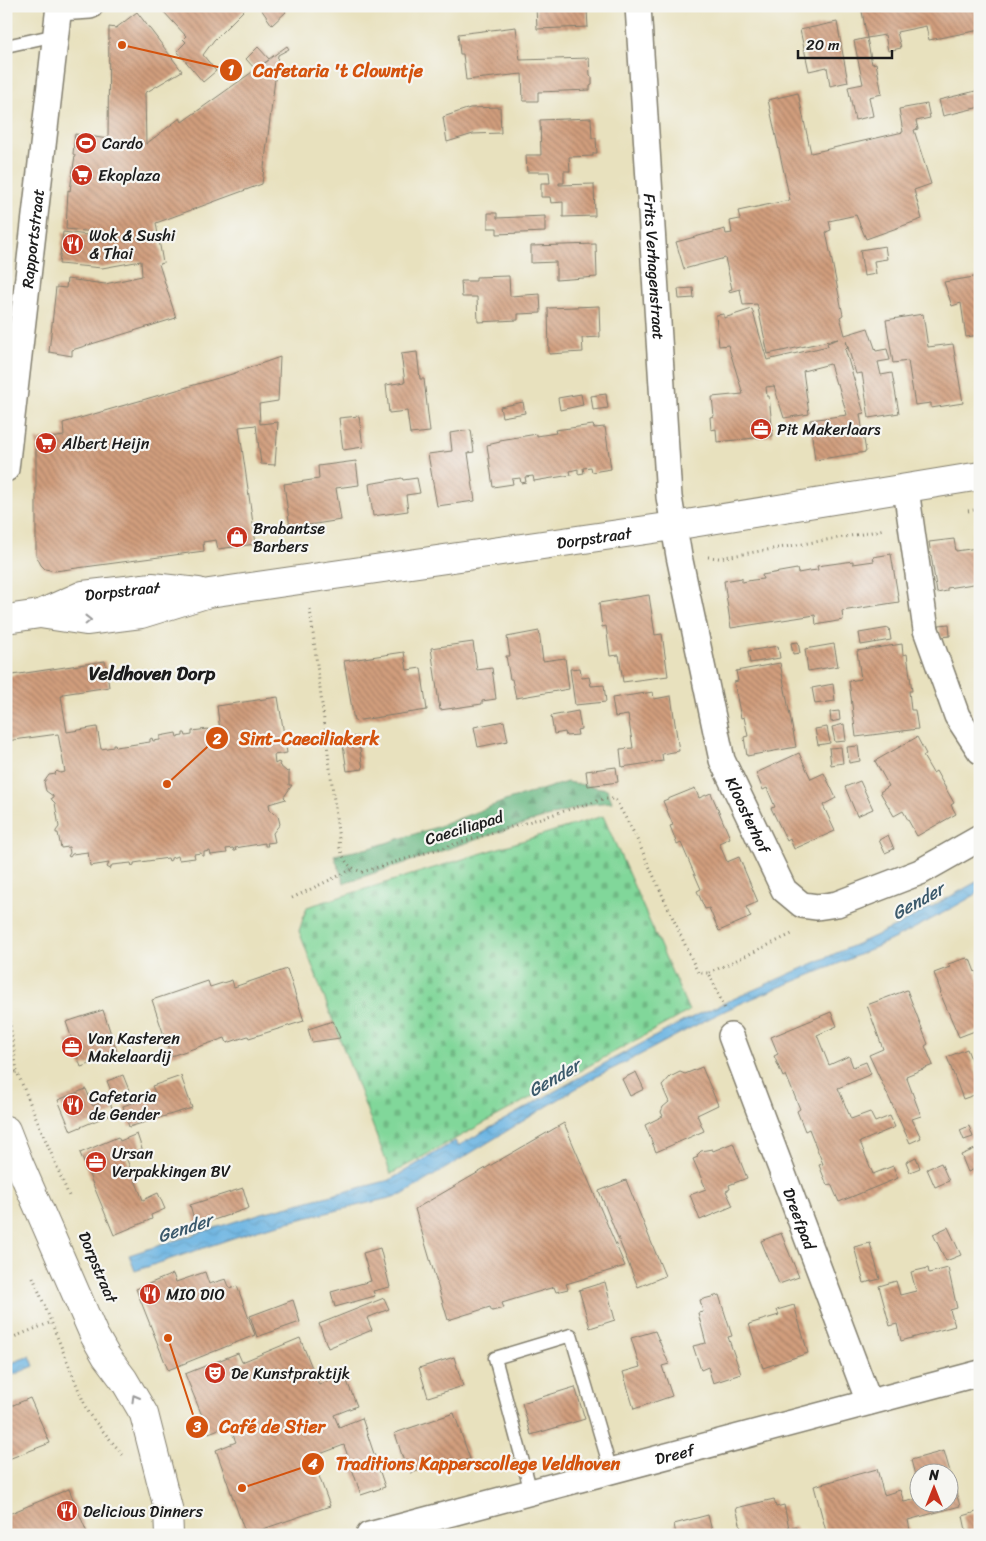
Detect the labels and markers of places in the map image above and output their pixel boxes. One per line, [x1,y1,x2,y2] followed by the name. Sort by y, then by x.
[218,54,434,87] callout: Cafetaria 't Clowntje
[102,129,143,158] place label: Cardo
[74,131,98,155] sports icon: Cardo
[98,161,160,190] place label: Ekoplaza
[70,163,94,187] supermarket icon: Ekoplaza
[89,221,176,268] place label: Wok & Sushi & Thai
[61,232,85,256] restaurant icon: Wok & Sushi & Thai
[777,415,881,444] place label: Pit Makerlaars
[749,417,773,441] office icon: Pit Makerlaars
[61,429,150,458] place label: Albert Heijn
[34,431,58,455] supermarket icon: Albert Heijn
[253,514,325,561] place label: Brabantse Barbers
[225,525,249,549] shop icon: Brabantse Barbers
[204,722,389,755] callout: Sint-Caeciliakerk
[88,1024,180,1071] place label: Van Kasteren Makelaardij
[60,1035,84,1059] office icon: Van Kasteren Makelaardij
[89,1082,161,1129] place label: Cafetaria de Gender
[61,1093,85,1117] restaurant icon: Cafetaria de Gender
[112,1139,231,1186] place label: Ursan Verpakkingen BV
[84,1150,108,1174] office icon: Ursan Verpakkingen BV
[166,1280,225,1309] place label: MIO DIO
[138,1282,162,1306] restaurant icon: MIO DIO
[231,1359,350,1388] place label: De Kunstpraktijk
[203,1361,227,1385] theatre icon: De Kunstpraktijk
[184,1410,336,1443] callout: Café de Stier
[300,1447,631,1480] callout: Traditions Kapperscollege Veldhoven
[83,1497,204,1526] place label: Delicious Dinners
[55,1499,79,1523] restaurant icon: Delicious Dinners

